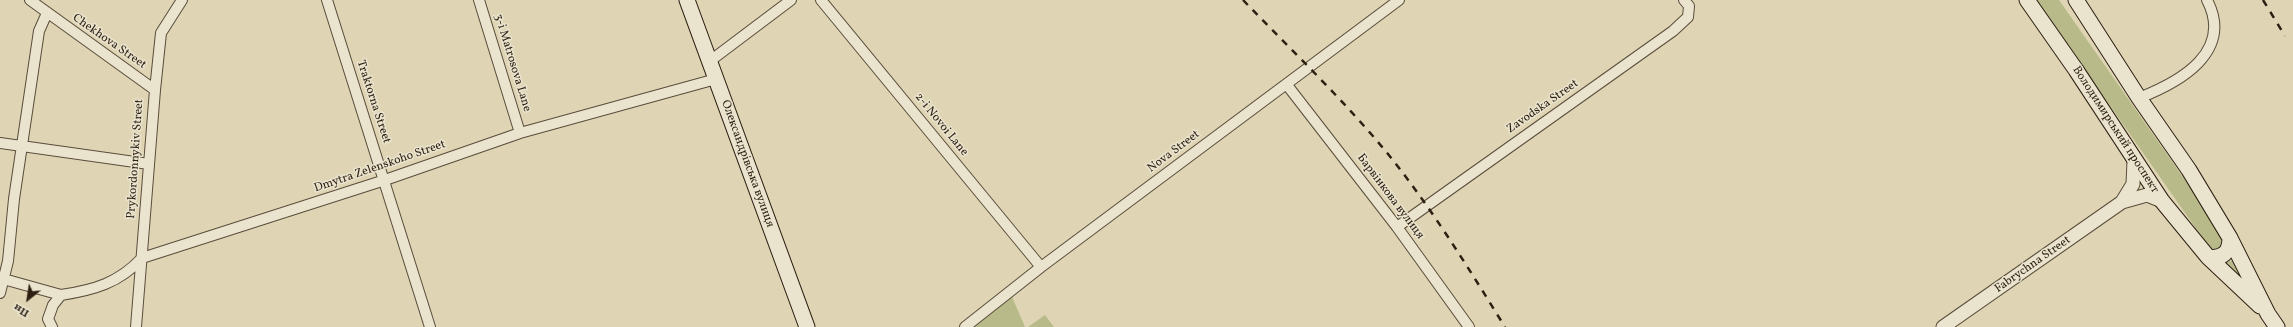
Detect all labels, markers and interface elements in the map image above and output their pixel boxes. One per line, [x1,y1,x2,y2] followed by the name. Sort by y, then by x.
[69,11,149,73] street label: Chekhova Street
[490,12,534,114] street label: 3-i Matrosova Lane
[353,59,393,145] street label: Traktorna Street
[2068,64,2162,196] street label: Володимирський проспект
[1504,77,1582,137] street label: Zavodska Street
[911,91,971,159] street label: 2-i Novoi Lane
[717,98,777,230] street label: Олександрівська вулиця
[125,99,147,219] street label: Prykordonnykiv Street
[1145,128,1203,176] street label: Nova Street
[312,138,448,196] street label: Dmytra Zelenskoho Street
[1353,151,1427,243] street label: Барвінкова вулиця
[1992,233,2074,297] street label: Fabrychna Street
[8,279,48,319] north arrow
[11,299,32,320] text: Пн

